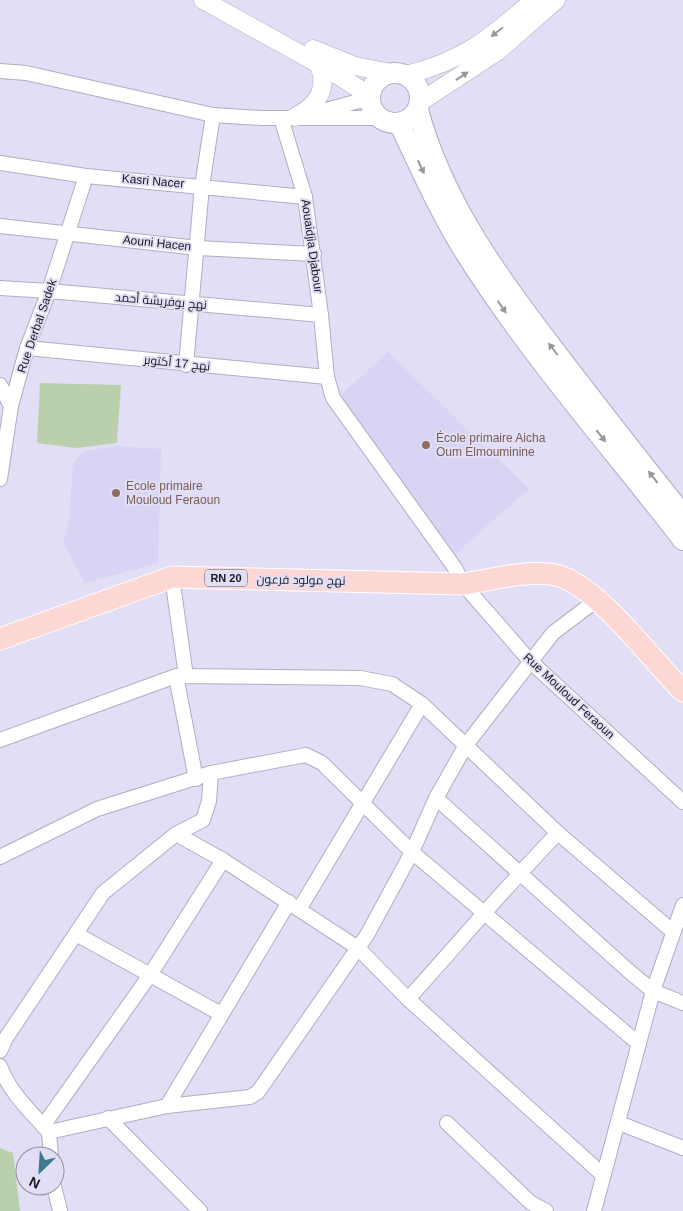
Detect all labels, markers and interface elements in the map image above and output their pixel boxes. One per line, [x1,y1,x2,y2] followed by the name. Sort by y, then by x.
[490,27,504,37] one-way arrow
[455,71,469,81] one-way arrow
[416,159,425,174] one-way arrow
[121,171,185,191] street label: Kasri Nacer
[298,198,326,294] street label: Aouaidjia Djabour
[122,232,192,254] street label: Aouni Hacen
[14,276,60,375] street label: Rue Derbal Sadek
[114,289,208,313] street label: نهج بوفريشة أحمد
[497,300,507,313] one-way arrow
[547,343,558,356] one-way arrow
[142,351,211,374] street label: نهج 17 أكتوبر
[595,429,606,442] one-way arrow
[436,430,546,459] place label: École primaire Aicha Oum Elmouminine
[420,439,432,451] marker: École primaire Aicha Oum Elmouminine
[647,471,658,484] one-way arrow
[126,479,220,507] place label: Ecole primaire Mouloud Feraoun
[110,487,122,499] marker: Ecole primaire Mouloud Feraoun
[205,570,247,586] road number: RN 20
[256,572,346,589] street label: نهج مولود فرعون
[521,650,617,742] street label: Rue Mouloud Feraoun
[15,1146,65,1196] north arrow
[27,1173,42,1192] text: N

